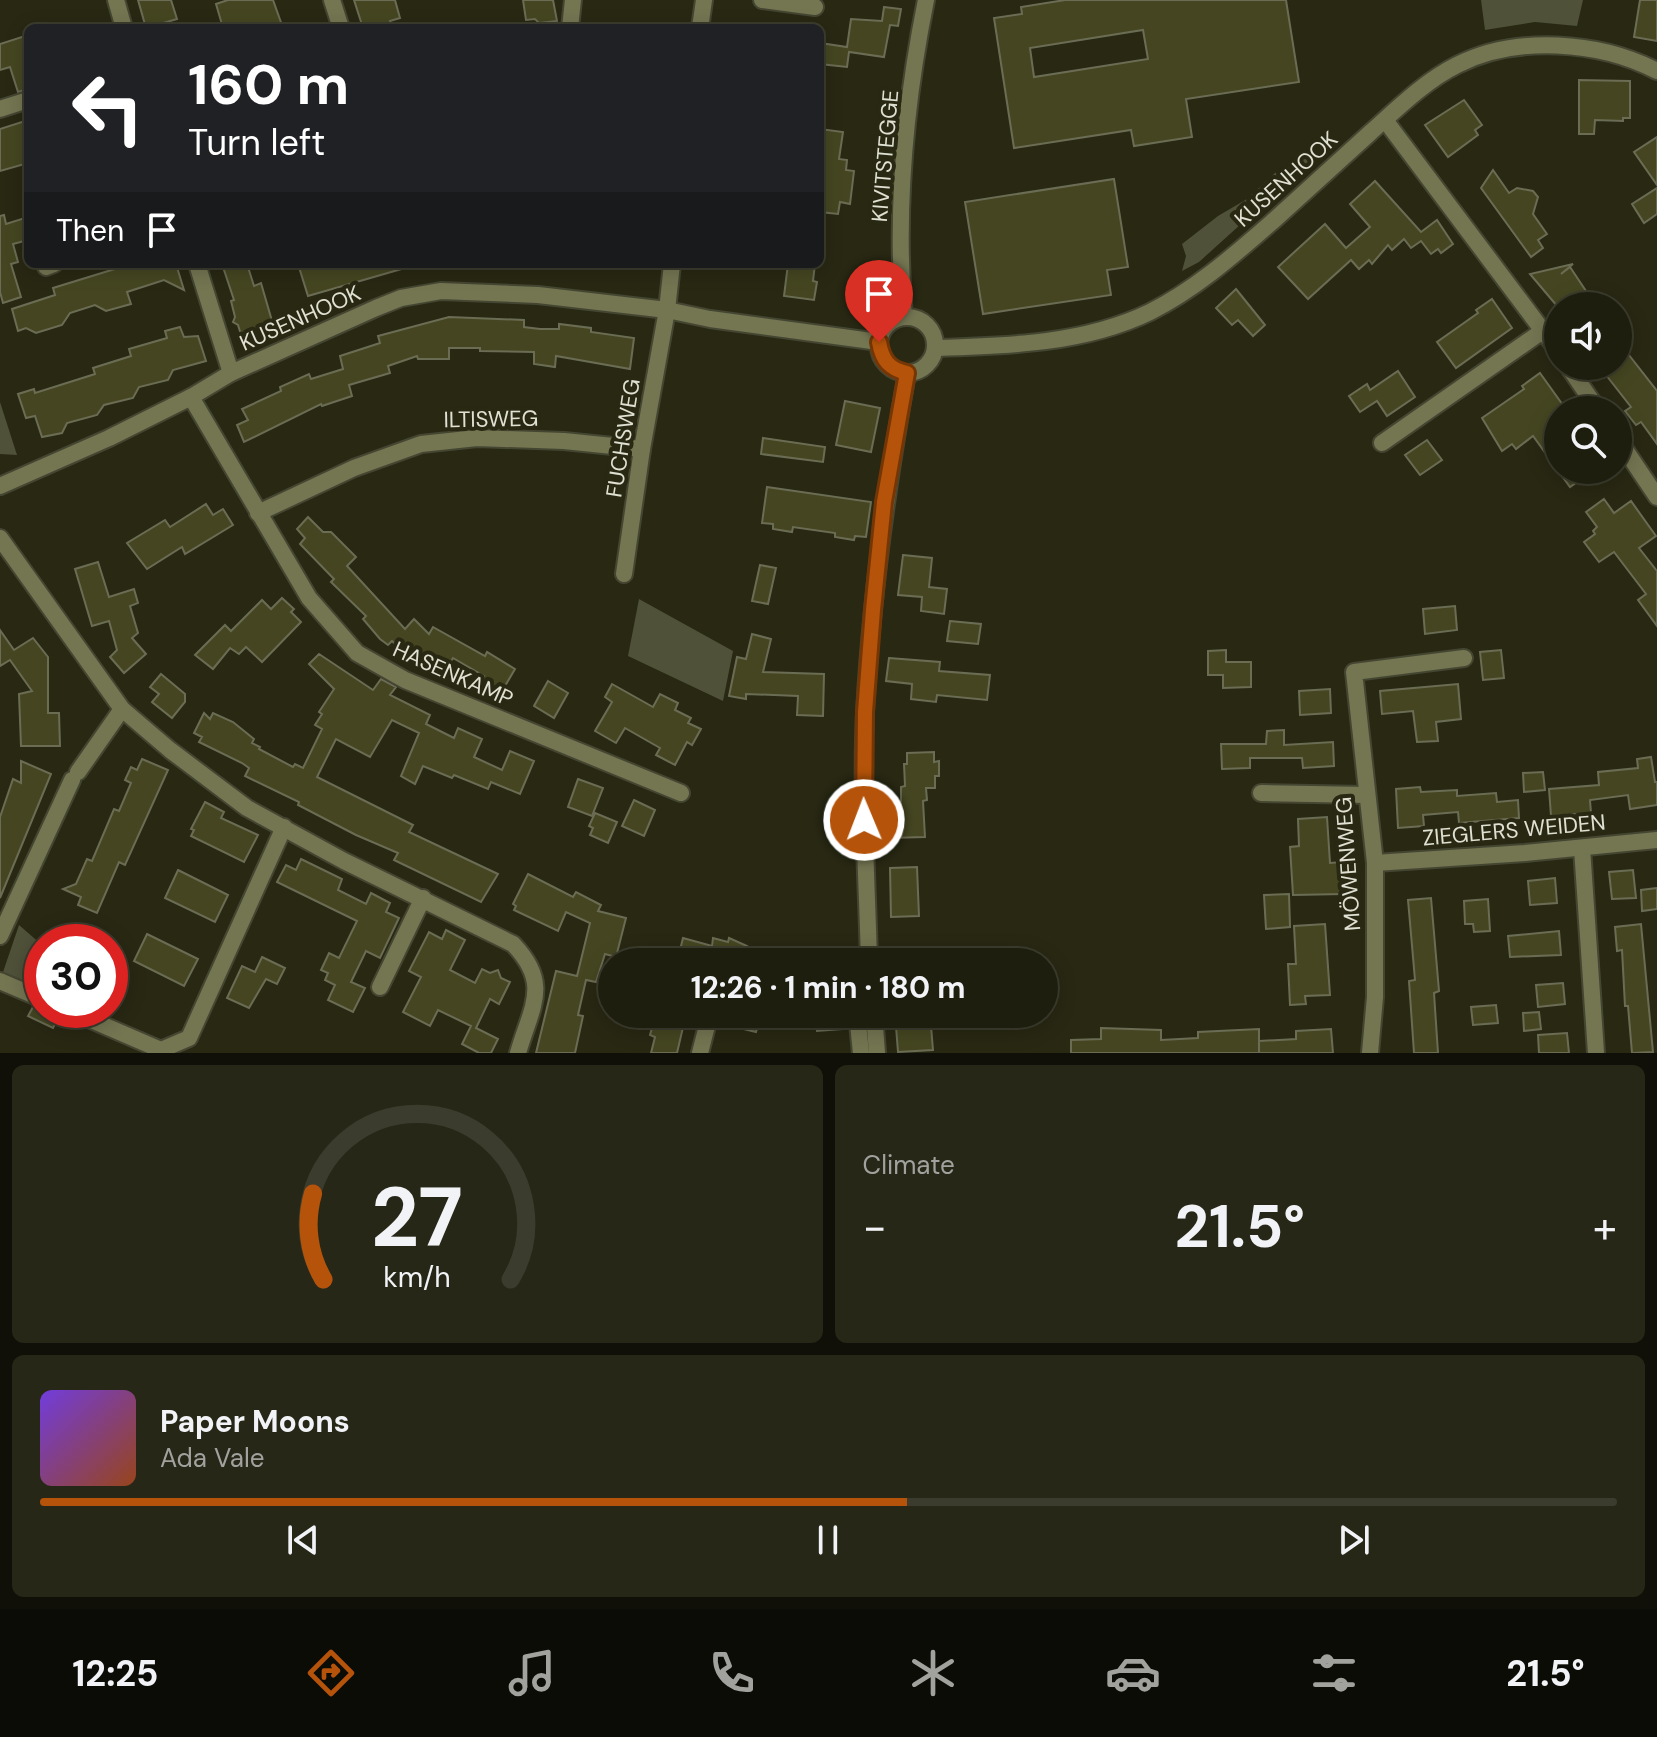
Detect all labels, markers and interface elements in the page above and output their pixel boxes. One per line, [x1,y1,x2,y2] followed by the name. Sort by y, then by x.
[188,48,349,121] text: 160 m
[56,56,160,160] icon: left
[865,89,905,223] street label: KIVITSTEGGE
[188,119,325,166] text: Turn left
[1228,125,1344,233] street label: KUSENHOOK
[140,208,184,252] icon: arrive
[56,211,124,250] text: Then
[845,260,913,342] pin
[857,272,901,316] icon: arrive
[235,278,365,358] street label: KUSENHOOK
[1544,292,1632,484] map controls
[1544,292,1632,380] button: sound
[599,377,647,499] street label: FUCHSWEG
[1544,396,1632,484] button: search
[443,404,539,434] street label: ILTISWEG
[388,635,518,713] street label: HASENKAMP
[822,778,906,862] position arrow
[1329,796,1367,932] street label: MÖWENWEG
[1421,808,1607,852] street label: ZIEGLERS WEIDEN
[24,924,128,1028] speed limit sign: 30
[691,968,965,1007] text: 12:26 · 1 min · 180 m
[863,1148,955,1182] text: Climate
[371,1163,463,1272] text: 27
[1174,1187,1305,1266] text: 21.5°
[863,1198,887,1256] text: −
[1593,1198,1617,1256] text: +
[383,1259,451,1296] text: km/h
[160,1402,350,1441] text: Paper Moons
[160,1441,265,1475] text: Ada Vale
[281,1518,325,1562] icon: previous
[806,1518,850,1562] icon: pause
[1332,1518,1376,1562] icon: next
[303,1645,359,1701] icon: directions
[504,1645,560,1701] icon: music
[704,1645,760,1701] icon: phone
[905,1645,961,1701] icon: climate
[1105,1645,1161,1701] icon: car
[1306,1645,1362,1701] icon: filters
[72,1650,158,1697] text: 12:25
[1506,1650,1585,1697] text: 21.5°

